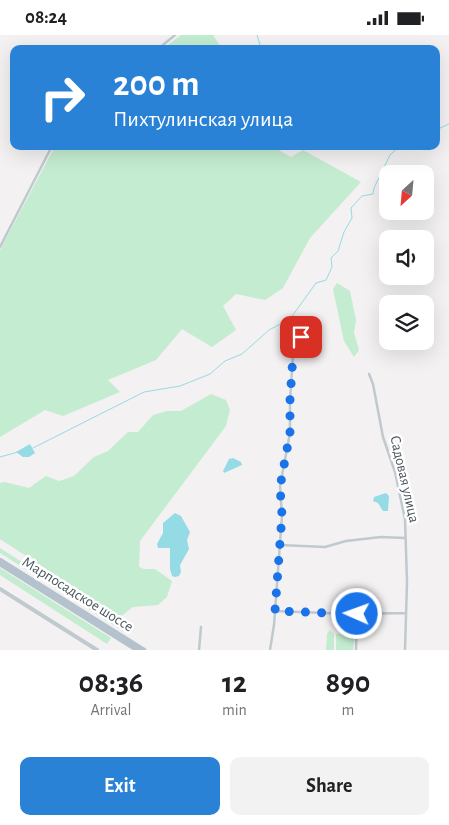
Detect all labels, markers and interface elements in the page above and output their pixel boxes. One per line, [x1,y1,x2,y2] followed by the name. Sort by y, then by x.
[25,8,67,27] text: 08:24
[30,65,95,130] icon: right
[113,67,200,102] text: 200 m
[113,108,293,130] text: Пихтулинская улица
[379,165,434,220] north arrow
[379,165,434,350] map controls
[379,230,434,285] button: sound
[379,295,434,350] button: layers
[280,316,322,358] pin
[287,323,315,351] icon: arrive
[387,434,422,524] street label: Садовая улица
[20,554,136,635] street label: Марпосадское шоссе
[330,587,382,639] position arrow
[79,668,143,698] text: 08:36
[222,668,247,698] text: 12
[325,668,370,698] text: 890
[90,702,132,718] text: Arrival
[222,702,247,718] text: min
[341,702,354,718] text: m
[20,757,220,815] button: Exit
[230,757,429,815] button: Share

